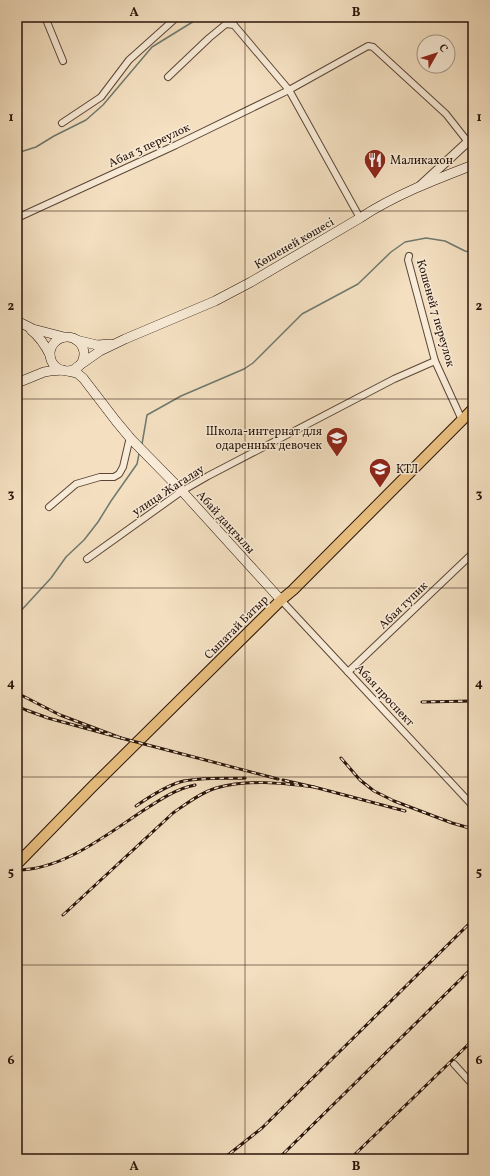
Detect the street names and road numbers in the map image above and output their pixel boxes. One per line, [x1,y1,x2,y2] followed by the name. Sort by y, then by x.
[106,120,193,172] street label: Абая 3 переулок
[252,214,338,273] street label: Көшеней көшесі
[412,258,458,370] street label: Кошеней 7 переулок
[129,461,208,520] street label: улица Жагалау
[193,488,258,558] street label: Абай даңғылы
[376,578,432,633] street label: Абая тупик
[201,592,272,663] street label: Сыпатай Батыр
[351,661,417,730] street label: Абая проспект

